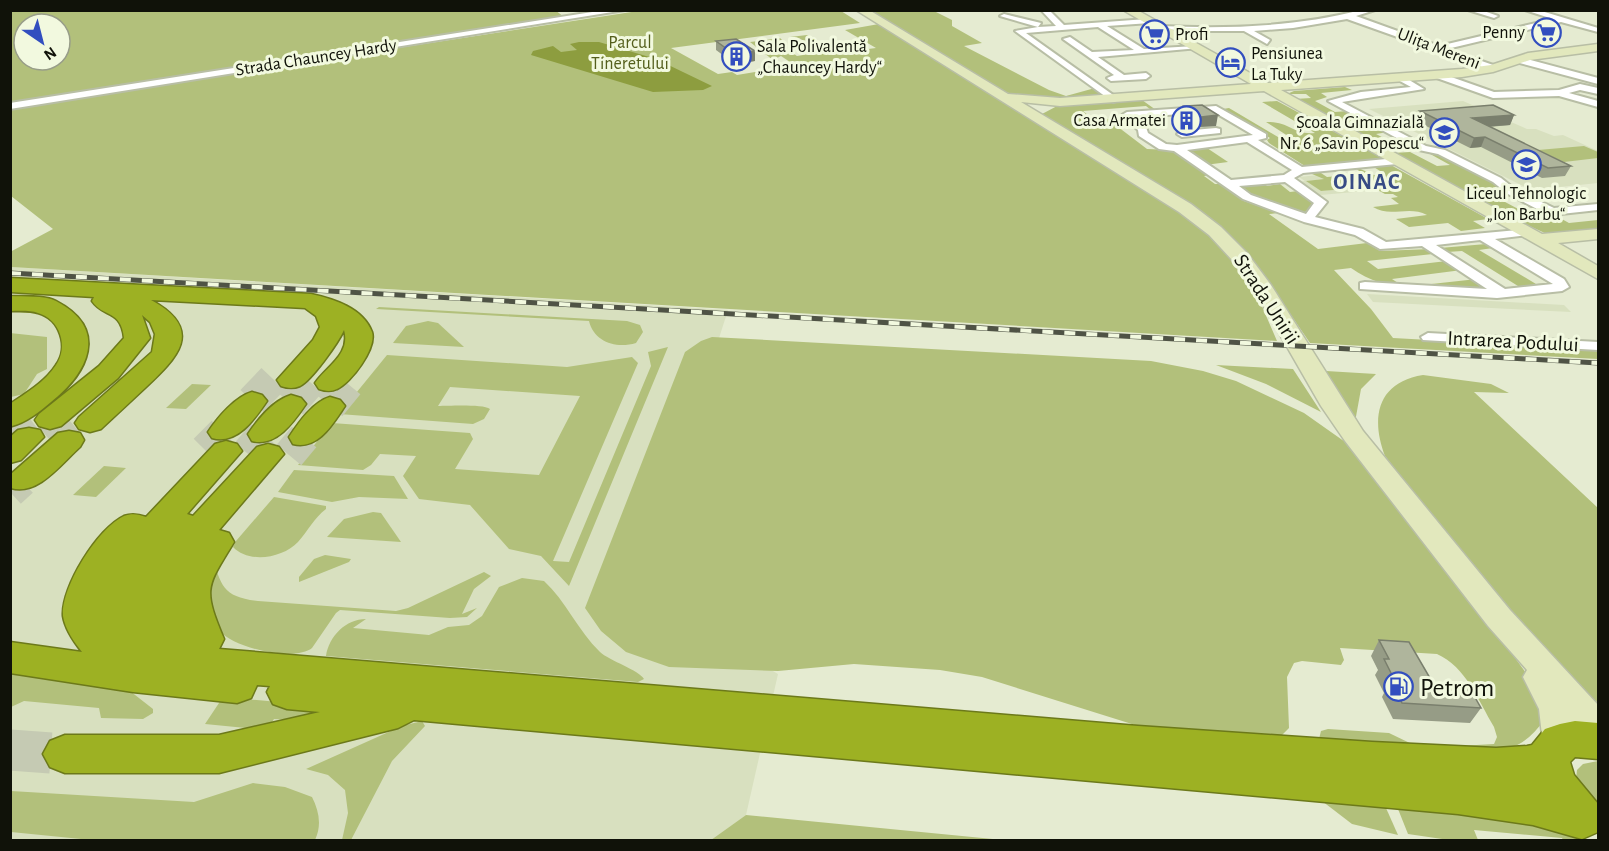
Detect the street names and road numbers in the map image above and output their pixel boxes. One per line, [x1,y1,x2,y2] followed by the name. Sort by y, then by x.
[1394,25,1482,74] street label: Ulița Mereni
[234,36,398,80] street label: Strada Chauncey Hardy
[1230,251,1303,348] street label: Strada Unirii
[1447,328,1579,355] street label: Intrarea Podului

